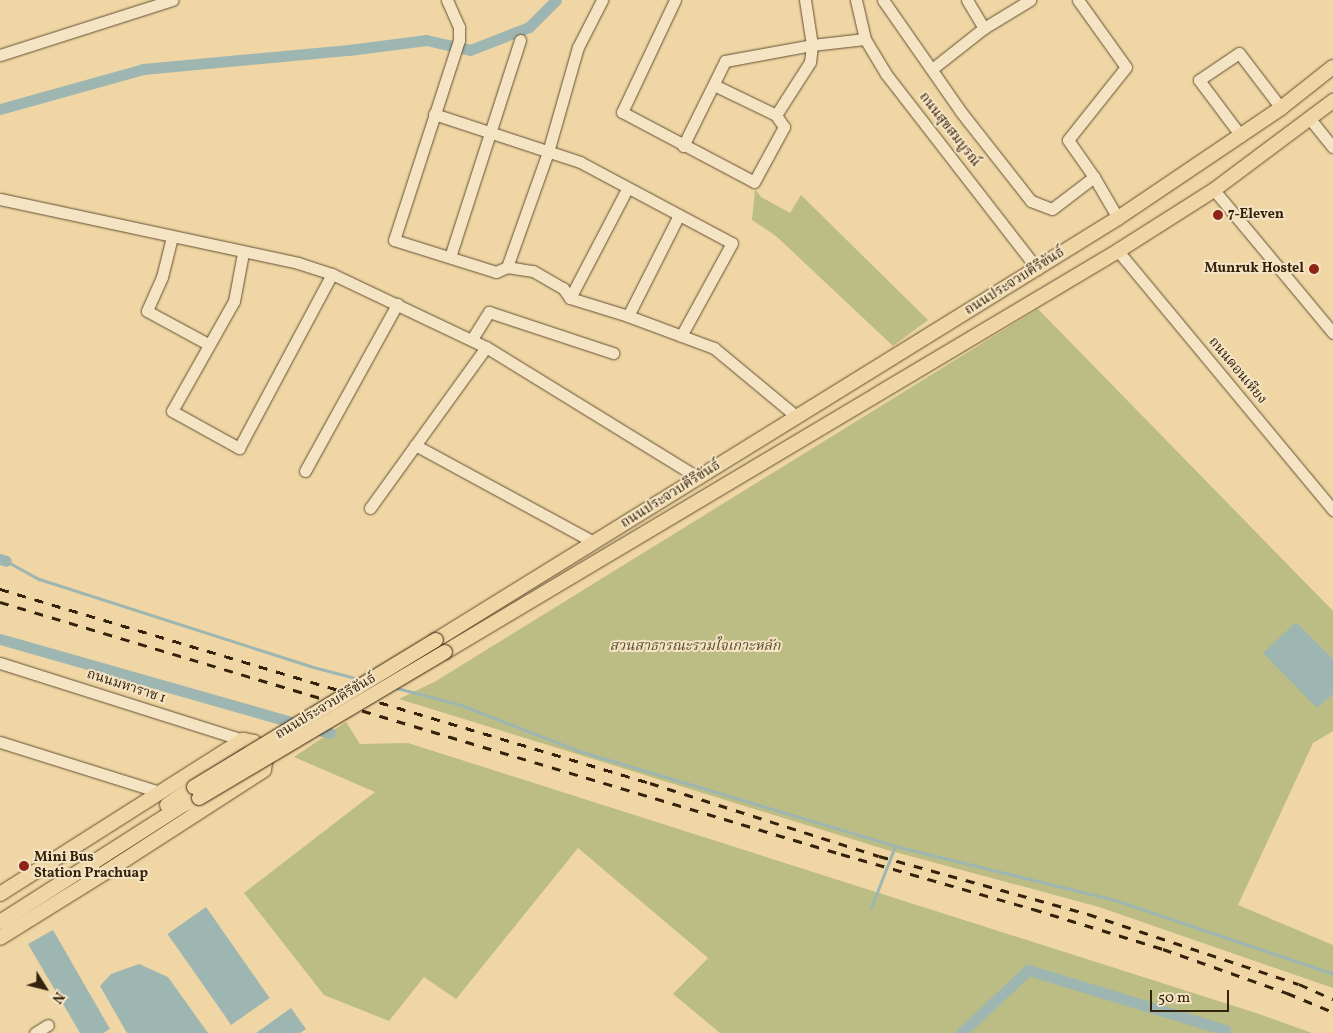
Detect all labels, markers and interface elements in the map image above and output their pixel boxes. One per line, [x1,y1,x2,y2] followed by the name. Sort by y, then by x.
[915,89,983,171] street label: ถนนสุขสมบูรณ์
[1228,207,1284,223] place label: 7-Eleven
[1212,209,1224,221] marker: 7-Eleven
[962,245,1068,319] street label: ถนนประจวบคีรีขันธ์
[1204,261,1304,277] place label: Munruk Hostel
[1308,263,1320,275] marker: Munruk Hostel
[1204,334,1270,408] street label: ถนนดอนเหียง
[618,458,724,532] street label: ถนนประจวบคีรีขันธ์
[610,639,780,655] park label: สวนสาธารณะรวมใจเกาะหลัก
[84,666,168,708] street label: ถนนมหาราช 1
[273,670,379,744] street label: ถนนประจวบคีรีขันธ์
[34,850,148,882] place label: Mini Bus Station Prachuap
[18,860,30,872] marker: Mini Bus Station Prachuap
[20,963,70,1013] north arrow
[1153,980,1232,1012] scale bar
[47,987,68,1007] text: N
[1158,988,1190,1009] text: 50 m

